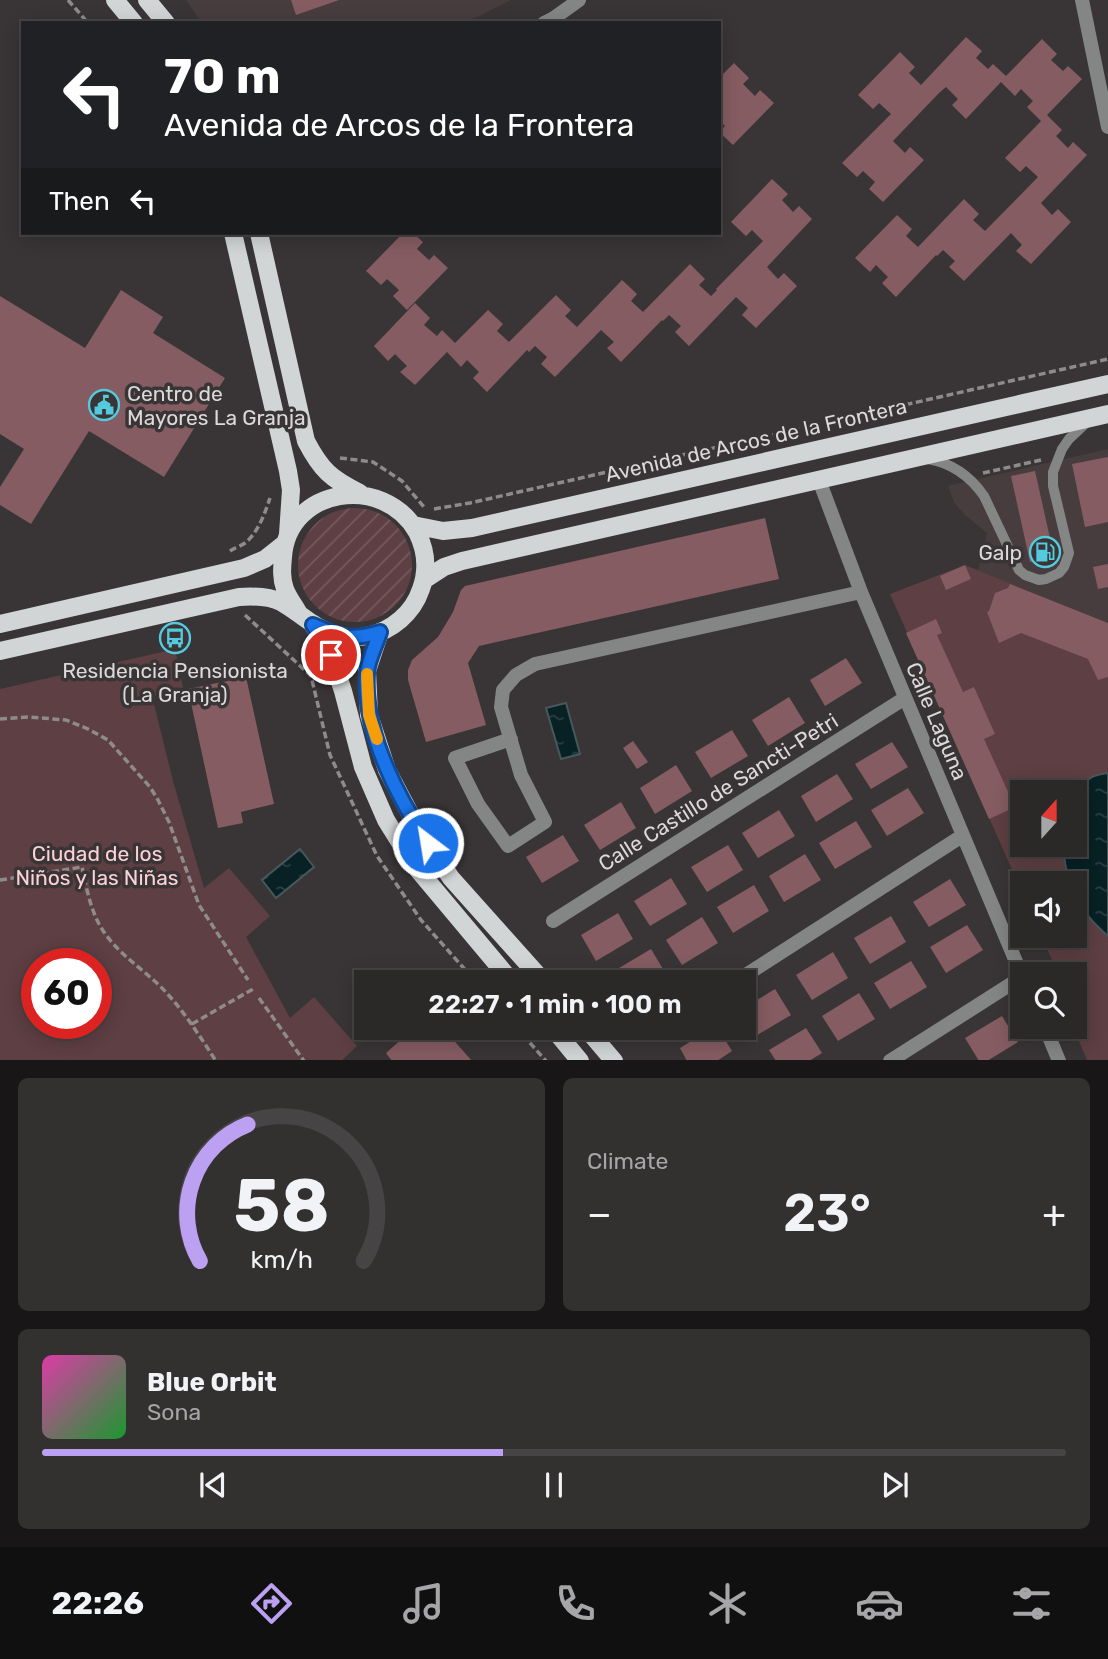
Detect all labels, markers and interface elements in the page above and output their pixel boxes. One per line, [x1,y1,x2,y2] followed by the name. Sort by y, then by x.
[164,47,281,105] text: 70 m
[49,49,140,140] icon: left
[164,106,634,144] text: Avenida de Arcos de la Frontera
[124,182,162,220] icon: left
[49,186,110,217] text: Then
[127,381,306,430] place label: Centro de Mayores La Granja
[87,388,121,422] public building icon: Centro de Mayores La Granja
[603,393,909,487] street label: Avenida de Arcos de la Frontera
[1028,535,1062,569] fuel station icon: Galp
[978,540,1022,565] place label: Galp
[158,621,192,655] bus stop icon: Residencia Pensionista (La Granja)
[301,625,361,685] pin
[312,636,350,674] icon: arrive
[62,658,288,707] place label: Residencia Pensionista (La Granja)
[901,658,973,784] street label: Calle Laguna
[594,708,842,876] street label: Calle Castillo de Sancti-Petri
[1010,780,1087,858] north arrow
[1010,780,1087,1039] map controls
[391,806,465,880] position arrow
[15,841,179,890] park label: Ciudad de los Niños y las Niñas
[1010,871,1087,948] button: sound
[21,948,112,1039] speed limit sign: 60
[1010,962,1087,1039] button: search
[428,989,682,1020] text: 22:27 · 1 min · 100 m
[587,1147,668,1175] text: Climate
[233,1163,330,1249] text: 58
[783,1182,871,1244] text: 23°
[587,1191,612,1237] text: −
[1042,1191,1066,1237] text: +
[250,1244,313,1273] text: km/h
[147,1367,277,1398] text: Blue Orbit
[147,1398,201,1426] text: Sona
[194,1466,232,1504] icon: previous
[535,1466,573,1504] icon: pause
[876,1466,914,1504] icon: next
[247,1579,296,1628] icon: directions
[399,1579,448,1628] icon: music
[551,1579,600,1628] icon: phone
[703,1579,752,1628] icon: climate
[855,1579,904,1628] icon: car
[1007,1579,1056,1628] icon: filters
[52,1584,144,1622] text: 22:26

